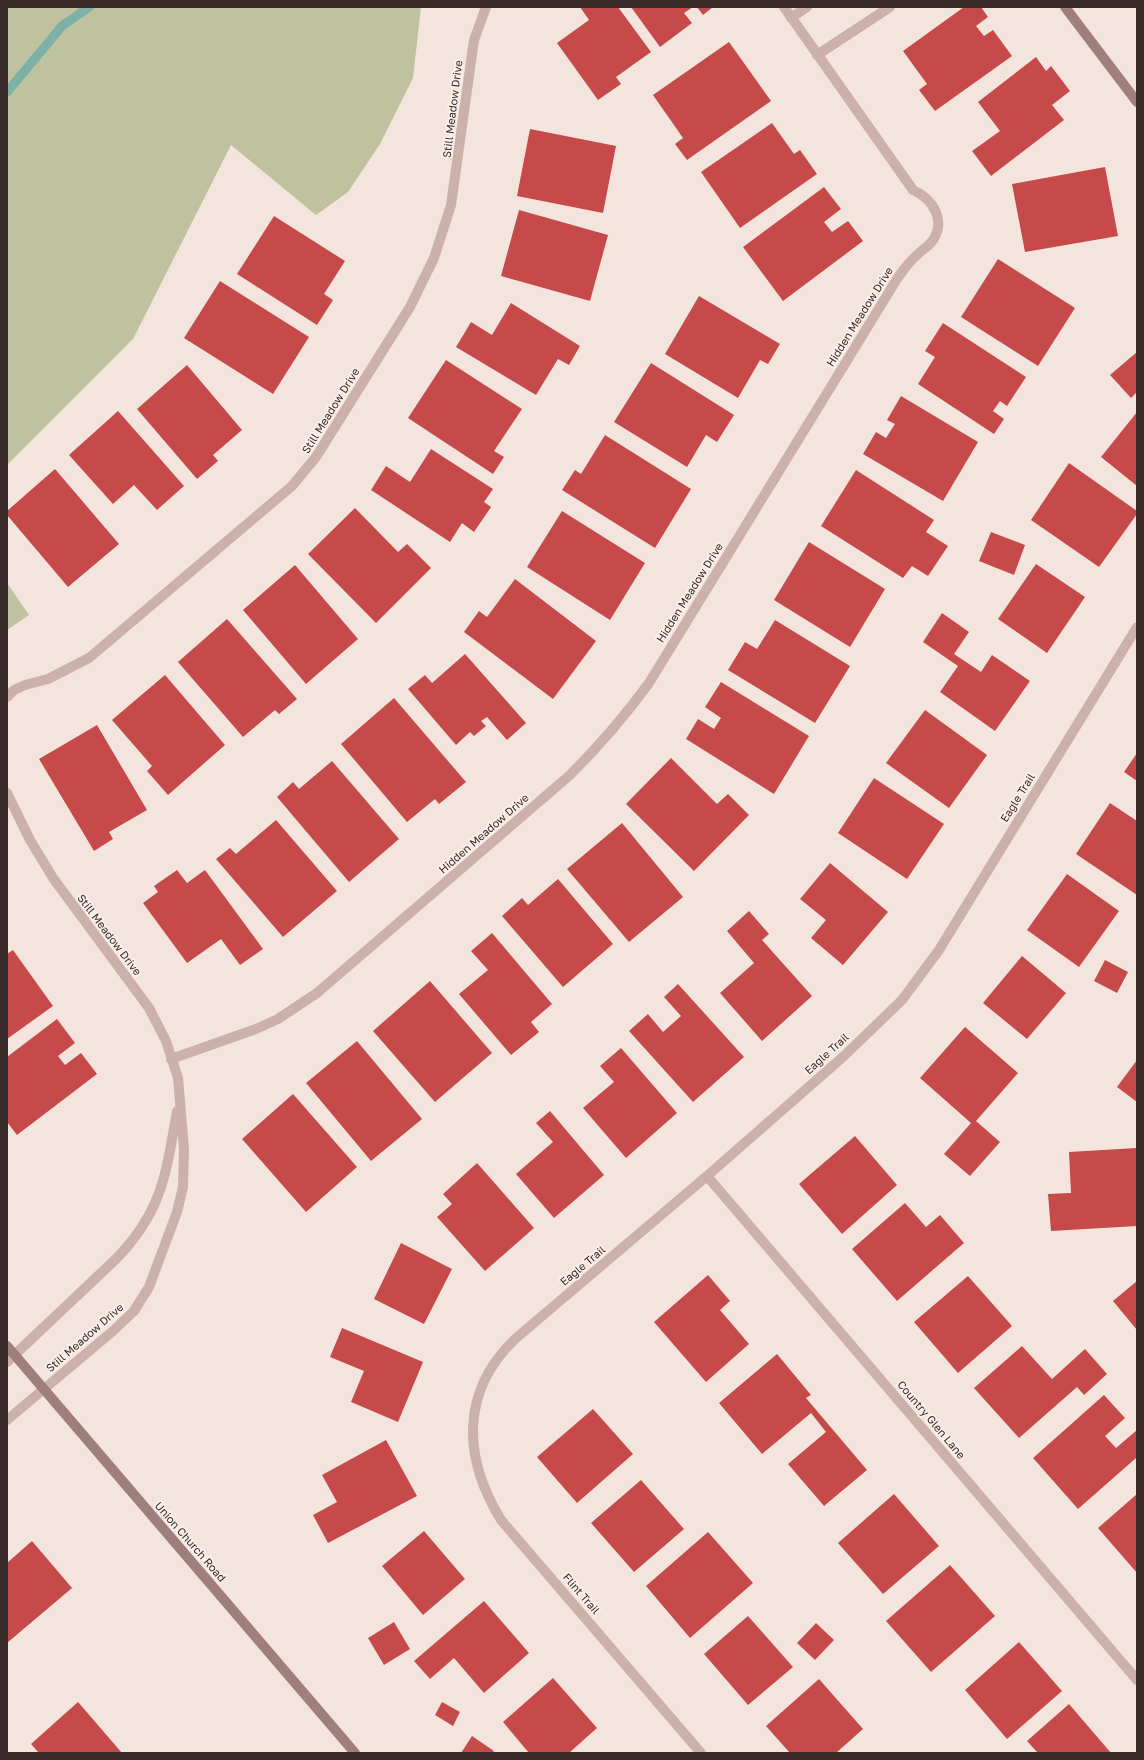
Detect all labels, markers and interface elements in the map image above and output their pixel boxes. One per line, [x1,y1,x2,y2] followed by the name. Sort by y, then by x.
[440,59,466,159] street label: Still Meadow Drive
[824,265,896,369] street label: Hidden Meadow Drive
[299,366,363,456] street label: Still Meadow Drive
[654,541,726,645] street label: Hidden Meadow Drive
[998,771,1038,825] street label: Eagle Trail
[436,791,532,877] street label: Hidden Meadow Drive
[74,892,144,978] street label: Still Meadow Drive
[802,1031,852,1077] street label: Eagle Trail
[558,1243,608,1289] street label: Eagle Trail
[44,1301,126,1375] street label: Still Meadow Drive
[894,1378,968,1462] street label: Country Glen Lane
[152,1499,228,1585] street label: Union Church Road
[560,1571,602,1617] street label: Flint Trail

